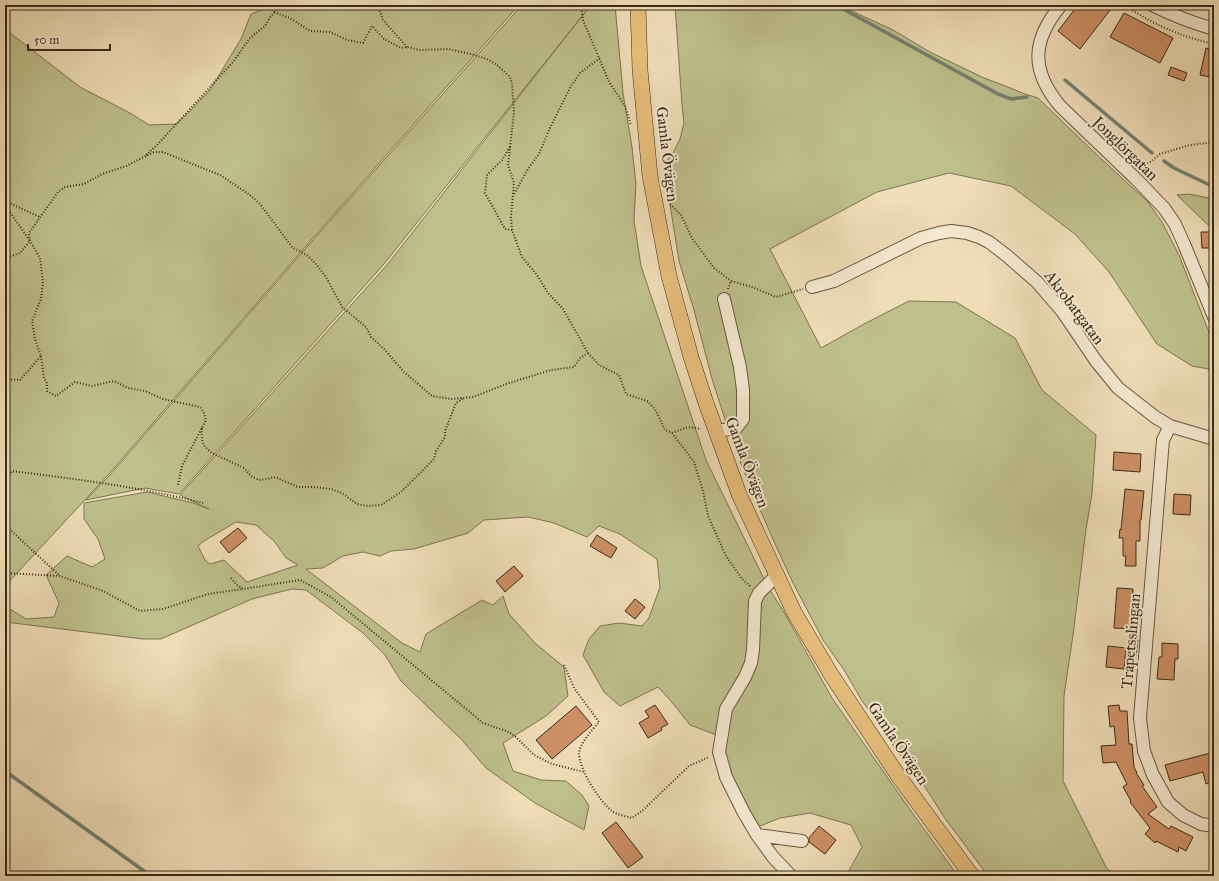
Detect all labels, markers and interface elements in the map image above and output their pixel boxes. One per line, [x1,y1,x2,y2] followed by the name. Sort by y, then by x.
[28,26,110,52] scale bar
[34,33,59,47] text: 50 m
[651,105,684,203] street label: Gamla Övägen
[1087,111,1163,185] street label: Jonglörgatan
[1039,266,1109,349] street label: Akrobatgatan
[721,414,775,511] street label: Gamla Övägen
[1117,592,1145,690] street label: Trapetsslingan
[863,698,934,789] street label: Gamla Övägen

